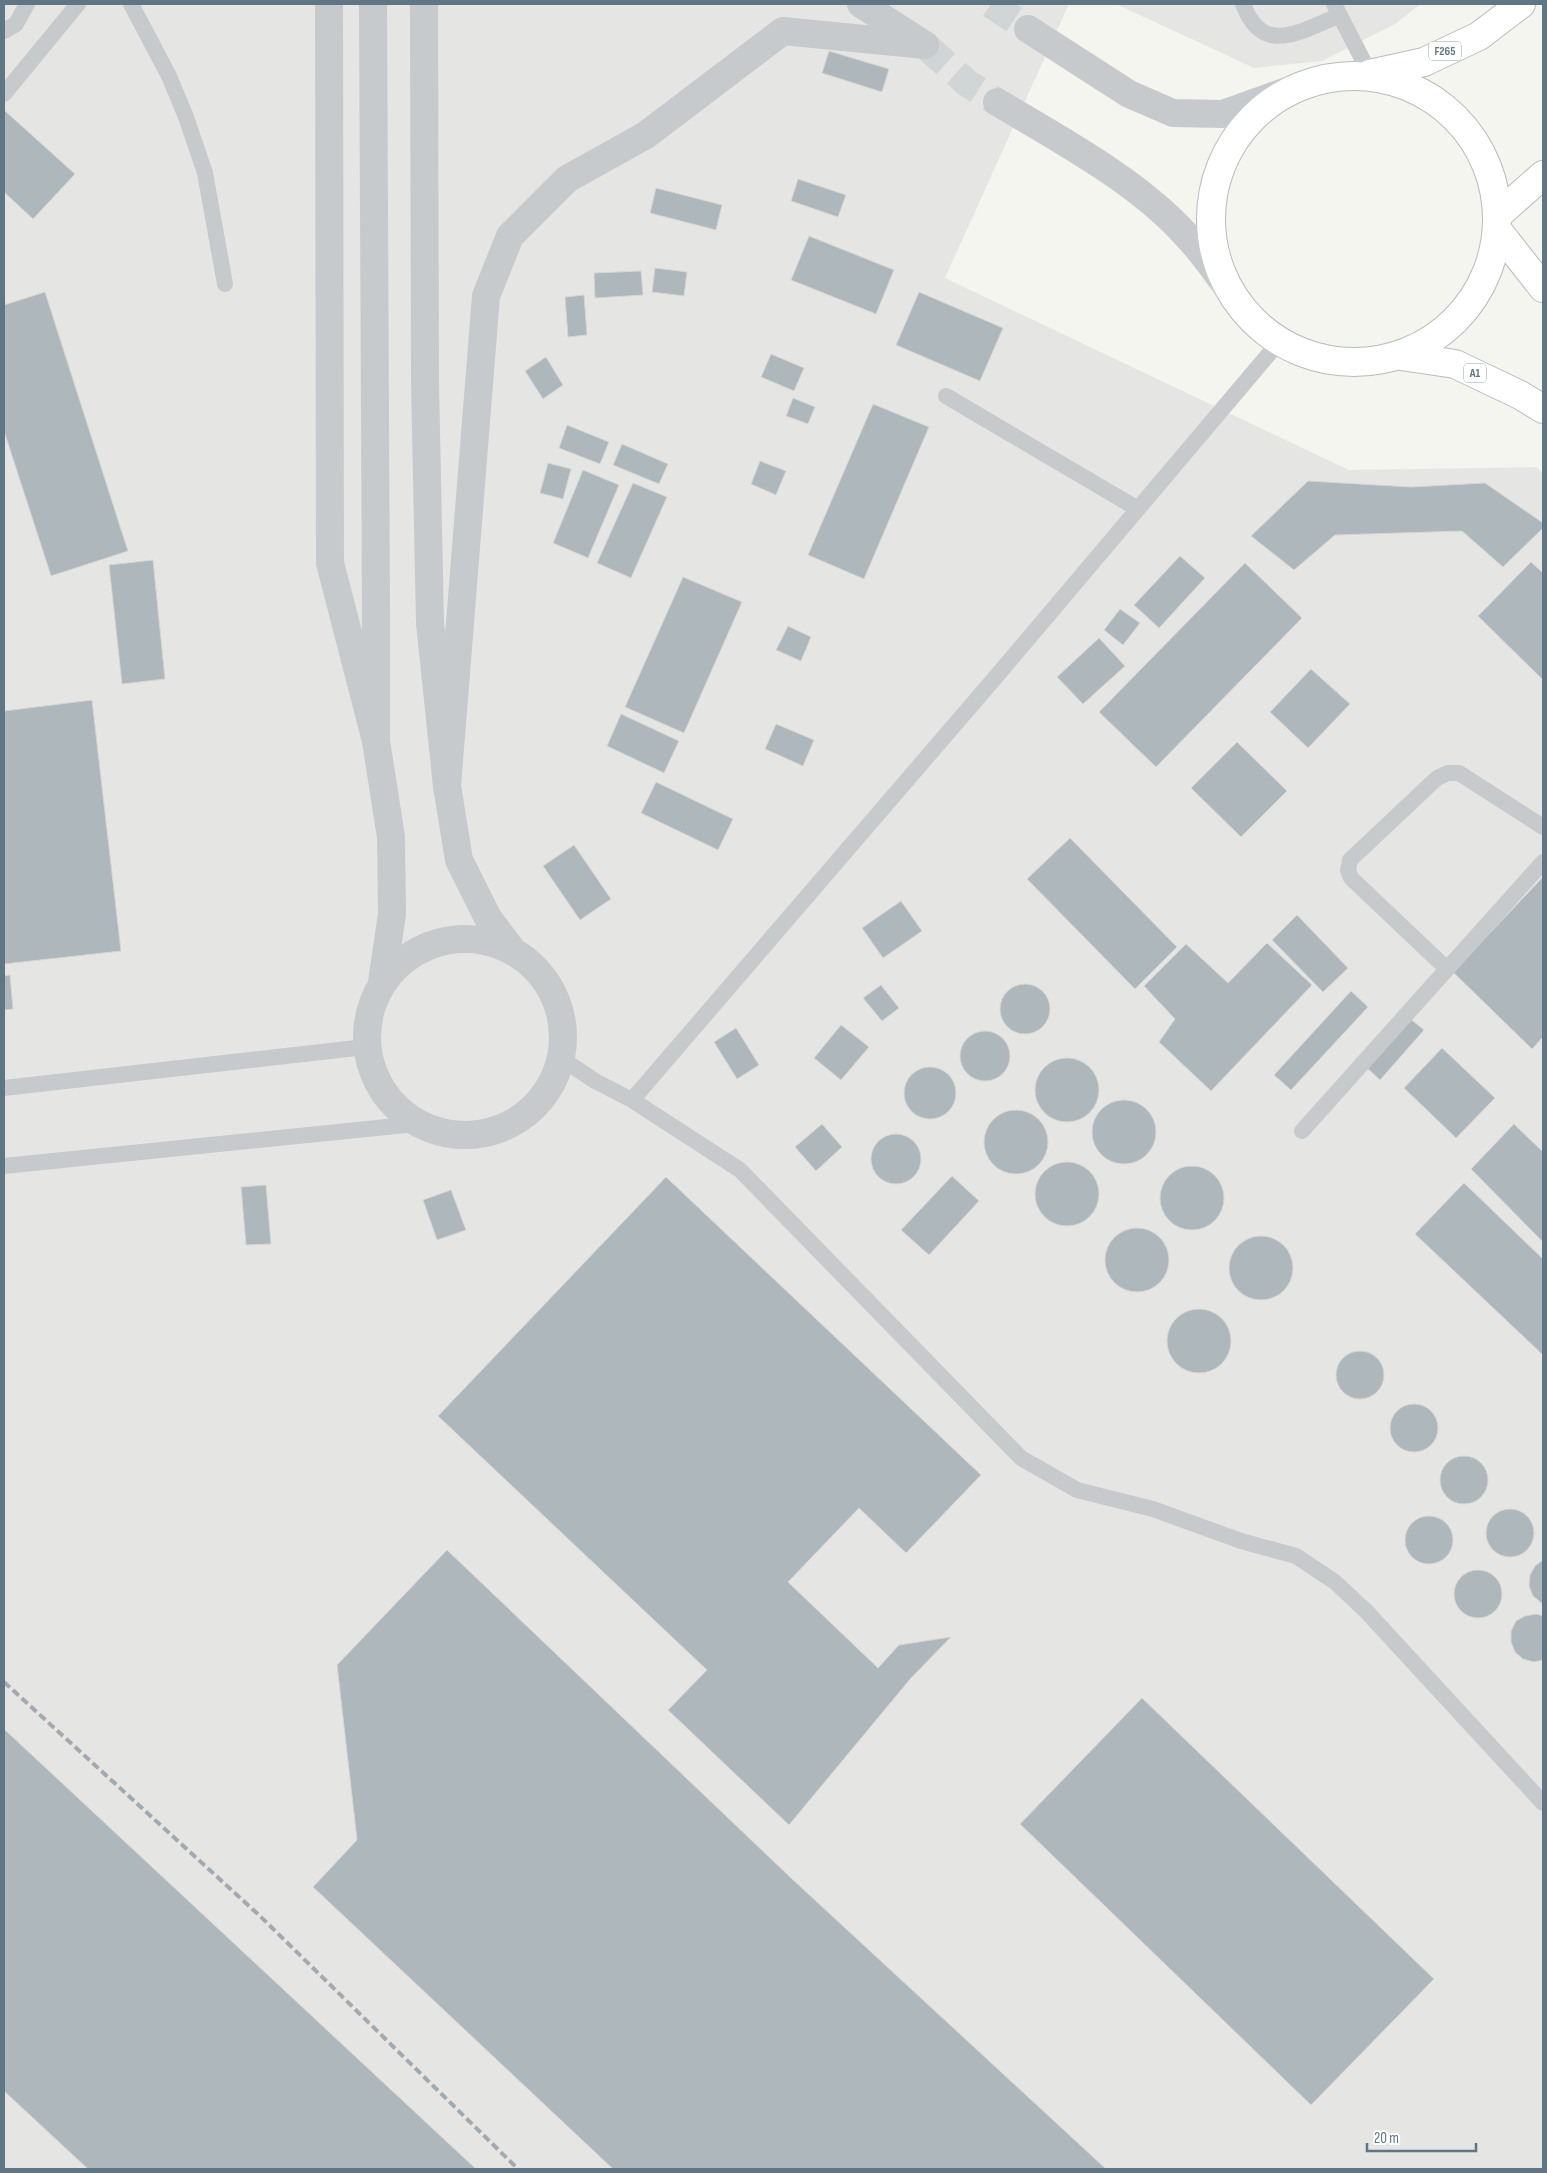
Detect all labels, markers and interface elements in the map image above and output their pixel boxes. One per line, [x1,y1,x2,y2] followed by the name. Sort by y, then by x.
[1429,41,1461,60] road number: F265
[1464,363,1486,382] road number: A1
[1367,2120,1476,2152] scale bar
[1374,2129,1399,2148] text: 20 m

